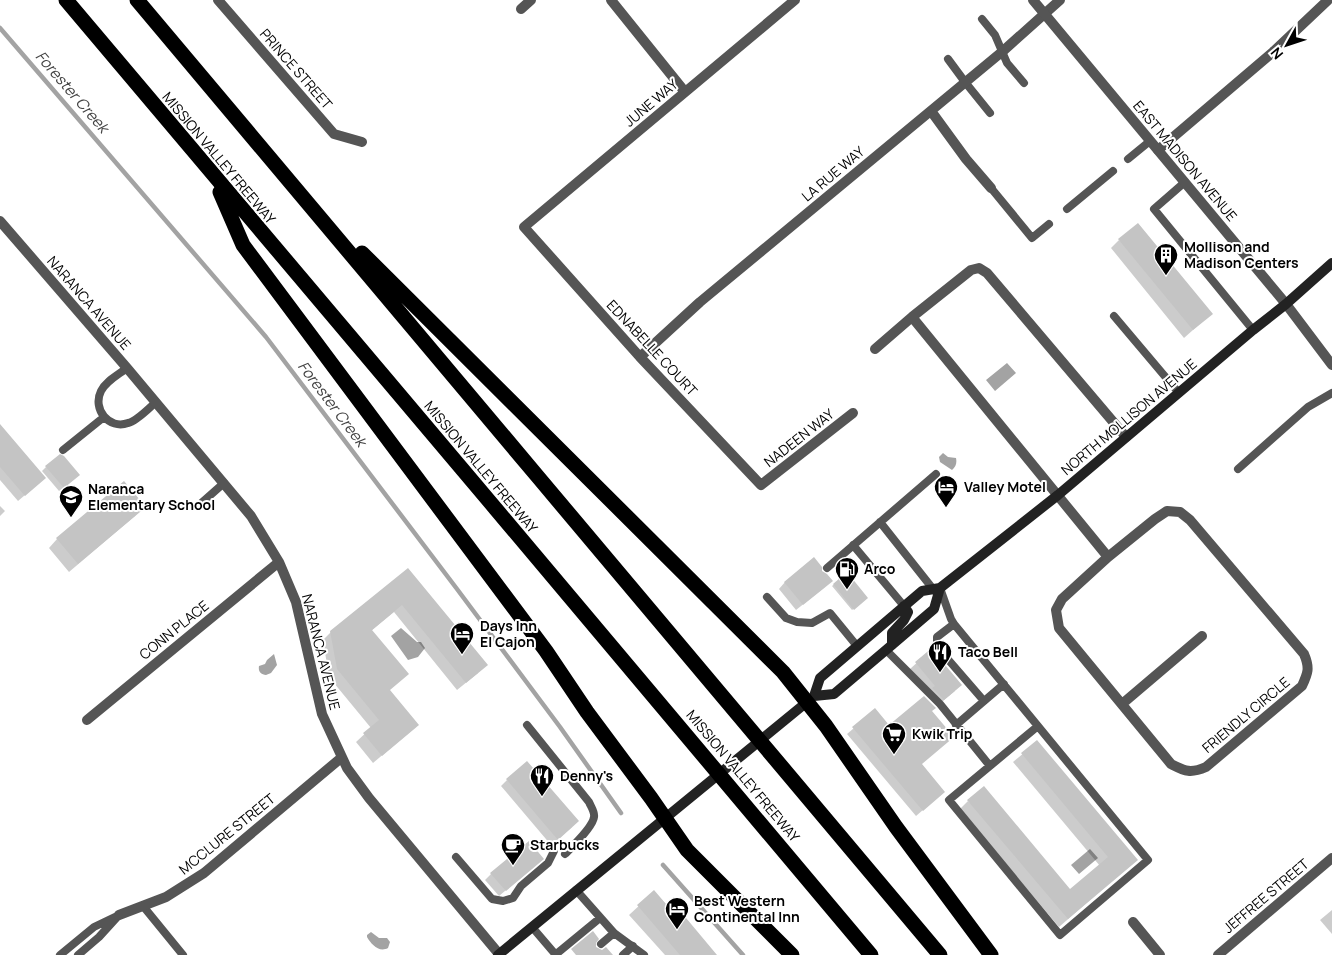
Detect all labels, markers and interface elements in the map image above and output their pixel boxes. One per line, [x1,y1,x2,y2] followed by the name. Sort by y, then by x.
[1262,20,1312,70] north arrow
[256,24,337,114] street label: PRINCE STREET
[1266,44,1287,64] text: N
[31,46,115,139] water label: Forester Creek
[620,74,682,131] street label: JUNE WAY
[159,88,280,228] street label: MISSION VALLEY FREEWAY
[1129,96,1242,225] street label: EAST MADISON AVENUE
[797,142,868,205] street label: LA RUE WAY
[1184,237,1299,272] place label: Mollison and Madison Centers
[1153,242,1179,276] building icon: Mollison and Madison Centers
[43,252,136,354] street label: NARANCA AVENUE
[603,296,702,400] street label: EDNABELLE COURT
[1057,354,1201,479] street label: NORTH MOLLISON AVENUE
[293,357,373,453] water label: Forester Creek
[421,397,542,537] street label: MISSION VALLEY FREEWAY
[760,404,838,471] street label: NADEEN WAY
[933,474,959,508] hotel icon: Valley Motel
[964,477,1046,496] place label: Valley Motel
[88,479,215,514] place label: Naranca Elementary School
[58,484,84,518] school or university icon: Naranca Elementary School
[834,556,860,590] fuel station icon: Arco
[864,559,896,578] place label: Arco
[298,592,345,712] street label: NARANCA AVENUE
[135,596,212,664] street label: CONN PLACE
[480,616,537,651] place label: Days Inn El Cajon
[449,621,475,655] hotel icon: Days Inn El Cajon
[927,639,953,673] restaurant icon: Taco Bell
[958,642,1018,661] place label: Taco Bell
[1198,672,1294,757] street label: FRIENDLY CIRCLE
[683,706,804,846] street label: MISSION VALLEY FREEWAY
[881,721,907,755] supermarket icon: Kwik Trip
[912,724,973,743] place label: Kwik Trip
[529,763,555,797] restaurant icon: Denny's
[560,766,614,785] place label: Denny's
[175,789,279,878] street label: MCCLURE STREET
[500,832,526,866] cafe icon: Starbucks
[530,835,600,854] place label: Starbucks
[1219,854,1313,937] street label: JEFFREE STREET
[694,891,800,926] place label: Best Western Continental Inn
[664,896,690,930] hotel icon: Best Western Continental Inn

